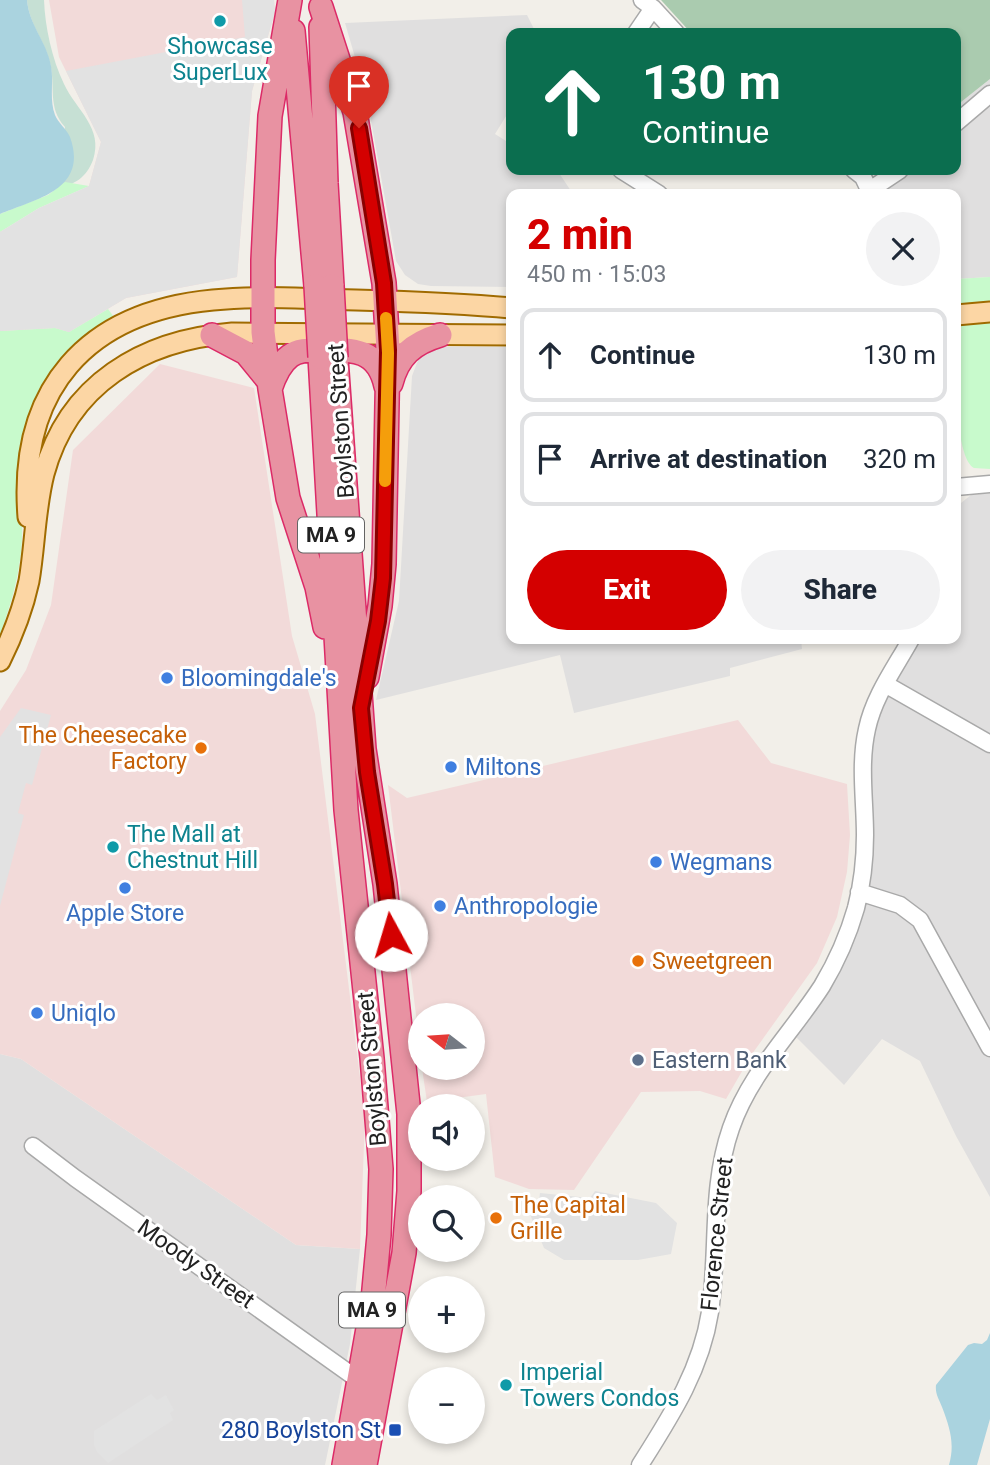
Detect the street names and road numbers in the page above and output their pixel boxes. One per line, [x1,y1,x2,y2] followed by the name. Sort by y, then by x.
[322,343,360,499] street label: Boylston Street
[298,518,364,552] road number: MA 9
[352,991,392,1147] street label: Boylston Street
[695,1156,739,1312] street label: Florence Street
[132,1214,260,1314] street label: Moody Street
[339,1292,405,1328] road number: MA 9

